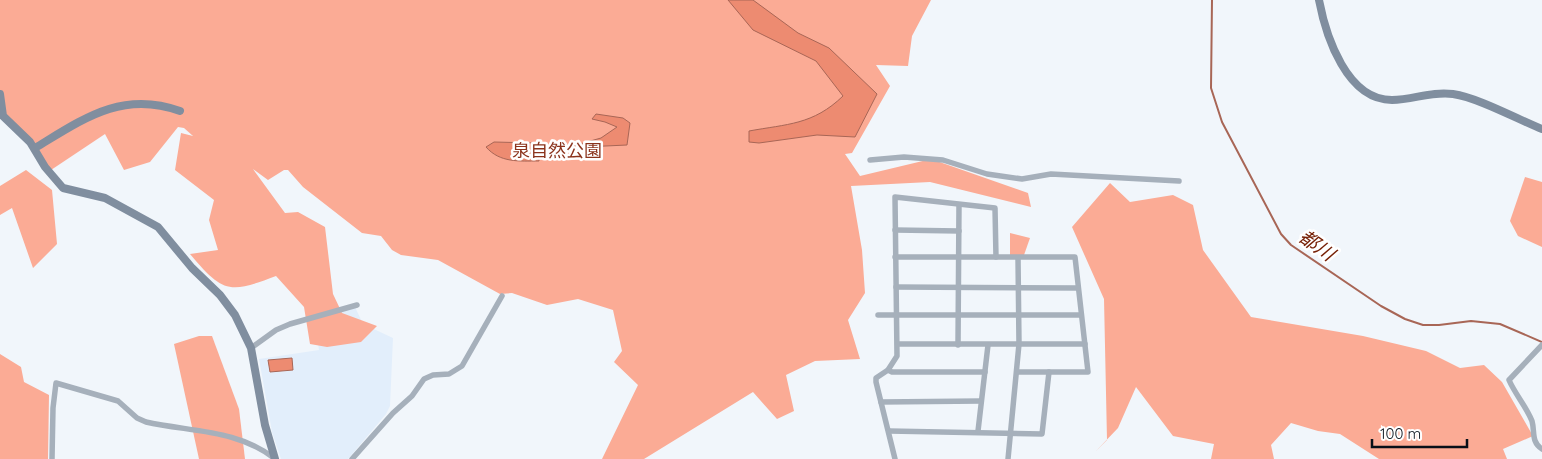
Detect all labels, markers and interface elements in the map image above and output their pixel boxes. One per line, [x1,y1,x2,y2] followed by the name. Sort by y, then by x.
[512,139,602,162] park label: 泉自然公園
[1295,224,1341,267] water label: 都川
[1372,416,1467,448] scale bar
[1380,424,1421,443] text: 100 m

